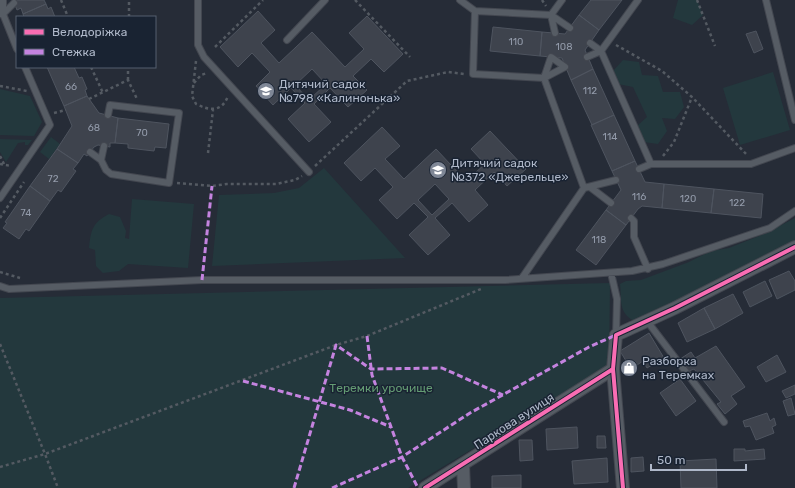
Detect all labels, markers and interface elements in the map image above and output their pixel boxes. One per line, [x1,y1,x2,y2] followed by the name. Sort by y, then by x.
[16,16,156,68] legend
[52,25,127,39] text: Велодоріжка
[509,36,523,48] house number: 110
[556,41,573,53] house number: 108
[52,45,96,59] text: Стежка
[279,77,400,105] place label: Дитячий садок №798 «Калинонька»
[65,81,77,93] house number: 66
[256,81,276,101] school or university icon: Дитячий садок №798 «Калинонька»
[583,85,597,97] house number: 112
[88,122,100,134] house number: 68
[136,127,148,139] house number: 70
[603,131,617,143] house number: 114
[451,156,569,184] place label: Дитячий садок №372 «Джерельце»
[428,160,448,180] school or university icon: Дитячий садок №372 «Джерельце»
[48,173,59,185] house number: 72
[632,191,646,203] house number: 116
[680,193,696,205] house number: 120
[729,197,745,209] house number: 122
[21,207,32,219] house number: 74
[592,234,606,246] house number: 118
[642,354,715,382] place label: Разборка на Теремках
[619,358,639,378] shop icon: Разборка на Теремках
[329,381,433,395] park label: Теремки урочище
[471,390,557,452] street label: Паркова вулиця
[651,446,746,472] scale bar
[657,453,685,467] text: 50 m

